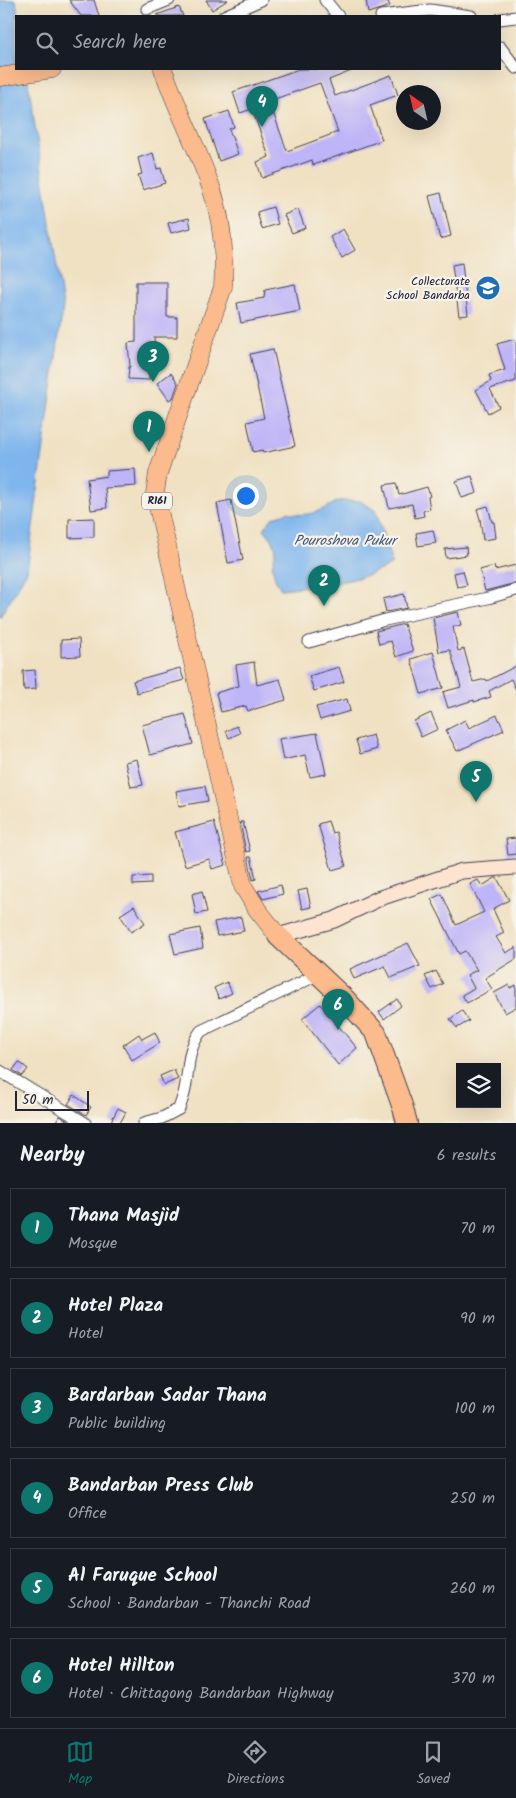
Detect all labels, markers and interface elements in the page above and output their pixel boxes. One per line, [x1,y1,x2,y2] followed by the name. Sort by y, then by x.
[15,15,501,70] search box
[73,28,167,58] text: Search here
[33,29,61,57] icon: search
[396,85,441,130] north arrow
[246,86,278,127] pin: 4
[386,272,471,305] place label: Collectorate School Bandarba
[475,275,501,301] school or university icon: Collectorate School Bandarba
[137,341,169,382] pin: 3
[133,411,165,452] pin: 1
[233,483,259,509] your location
[142,492,172,510] road number: R161
[294,530,399,552] water label: Pouroshova Pukur
[308,565,340,606] pin: 2
[460,761,492,802] pin: 5
[322,989,354,1030] pin: 6
[456,1063,501,1108] map controls
[456,1063,501,1108] button: layers
[15,1088,89,1111] scale bar
[22,1089,53,1111] text: 50 m
[20,1139,85,1172] text: Nearby
[437,1143,496,1168] text: 6 results
[68,1201,179,1231] text: Thana Masjid
[35,1216,39,1241] text: 1
[460,1216,495,1241] text: 70 m
[68,1231,117,1256] text: Mosque
[68,1291,163,1321] text: Hotel Plaza
[32,1306,42,1331] text: 2
[460,1306,495,1331] text: 90 m
[68,1321,103,1346] text: Hotel
[68,1381,267,1411] text: Bardarban Sadar Thana
[33,1396,41,1421] text: 3
[455,1396,495,1421] text: 100 m
[68,1411,166,1436] text: Public building
[68,1471,254,1501] text: Bandarban Press Club
[33,1486,41,1511] text: 4
[450,1486,495,1511] text: 250 m
[68,1501,107,1526] text: Office
[68,1561,217,1591] text: Al Faruque School
[33,1576,41,1601] text: 5
[450,1576,495,1601] text: 260 m
[68,1591,310,1616] text: School · Bandarban - Thanchi Road
[68,1651,174,1681] text: Hotel Hillton
[33,1666,41,1691] text: 6
[451,1666,495,1691] text: 370 m
[68,1681,334,1706] text: Hotel · Chittagong Bandarban Highway
[66,1738,94,1790] tab: Map
[226,1738,284,1790] tab: Directions
[417,1738,450,1790] tab: Saved

